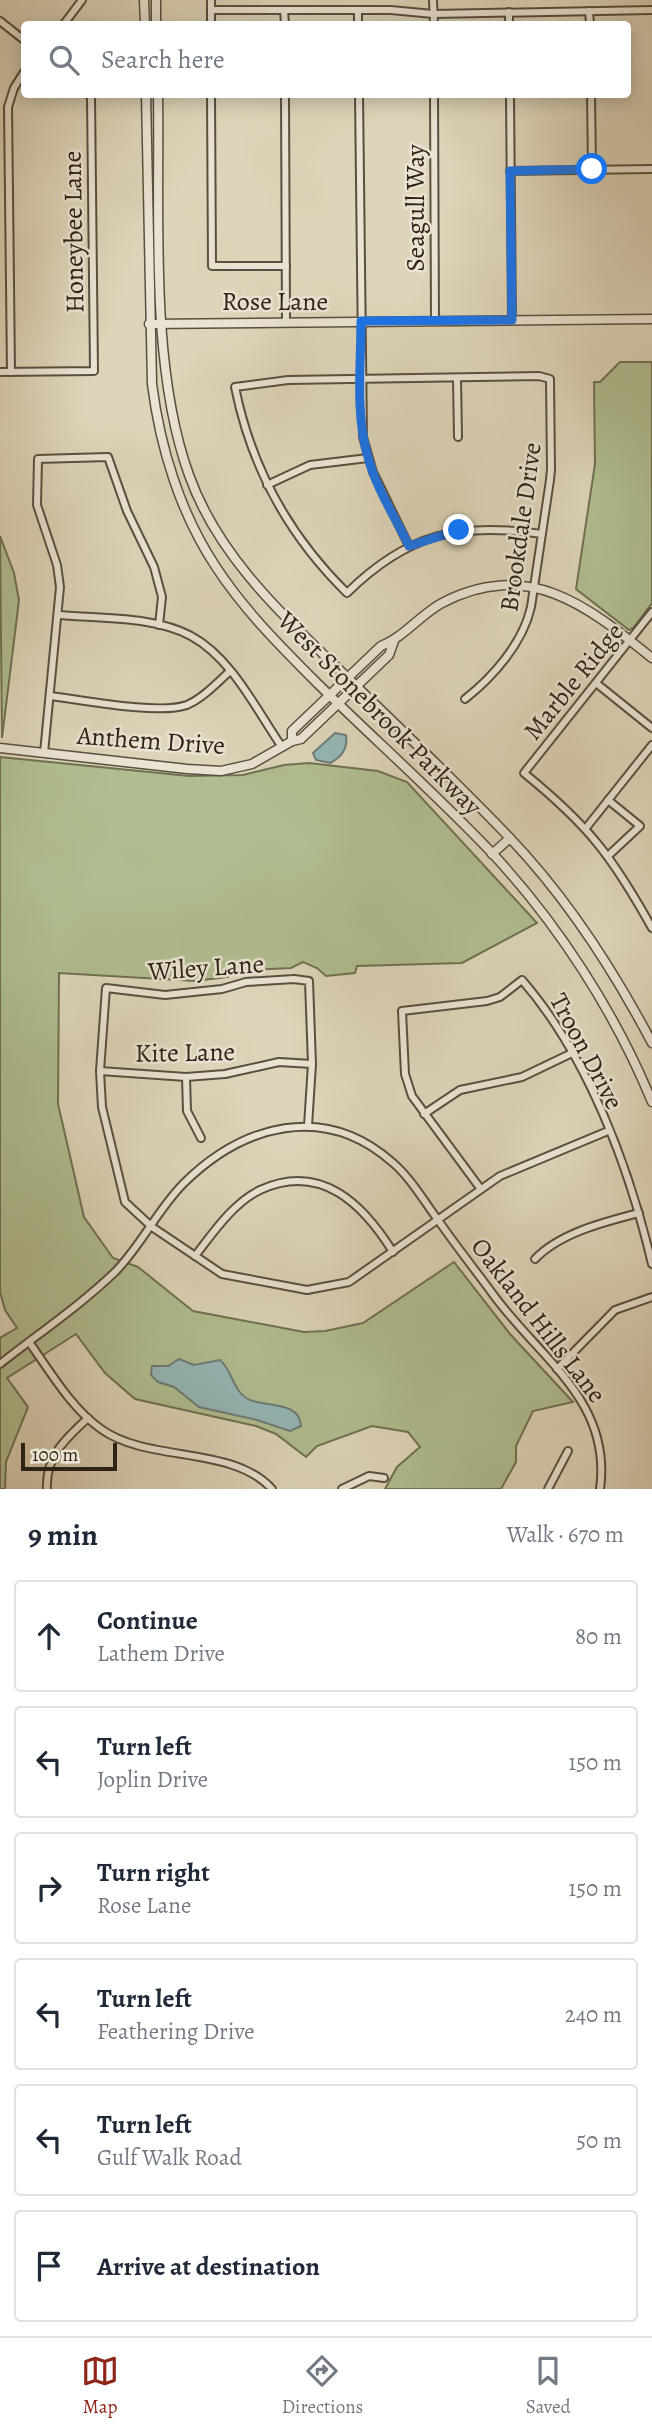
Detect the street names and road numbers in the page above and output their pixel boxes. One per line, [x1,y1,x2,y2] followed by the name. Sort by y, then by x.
[398,144,433,272] street label: Seagull Way
[55,151,92,313] street label: Honeybee Lane
[222,284,328,319] street label: Rose Lane
[491,440,550,614] street label: Brookdale Drive
[269,603,490,824] street label: West Stonebrook Parkway
[515,615,632,747] street label: Marble Ridge
[75,718,226,763] street label: Anthem Drive
[146,946,265,989] street label: Wiley Lane
[541,987,632,1115] street label: Troon Drive
[135,1034,235,1071] street label: Kite Lane
[463,1230,614,1410] street label: Oakland Hills Lane

